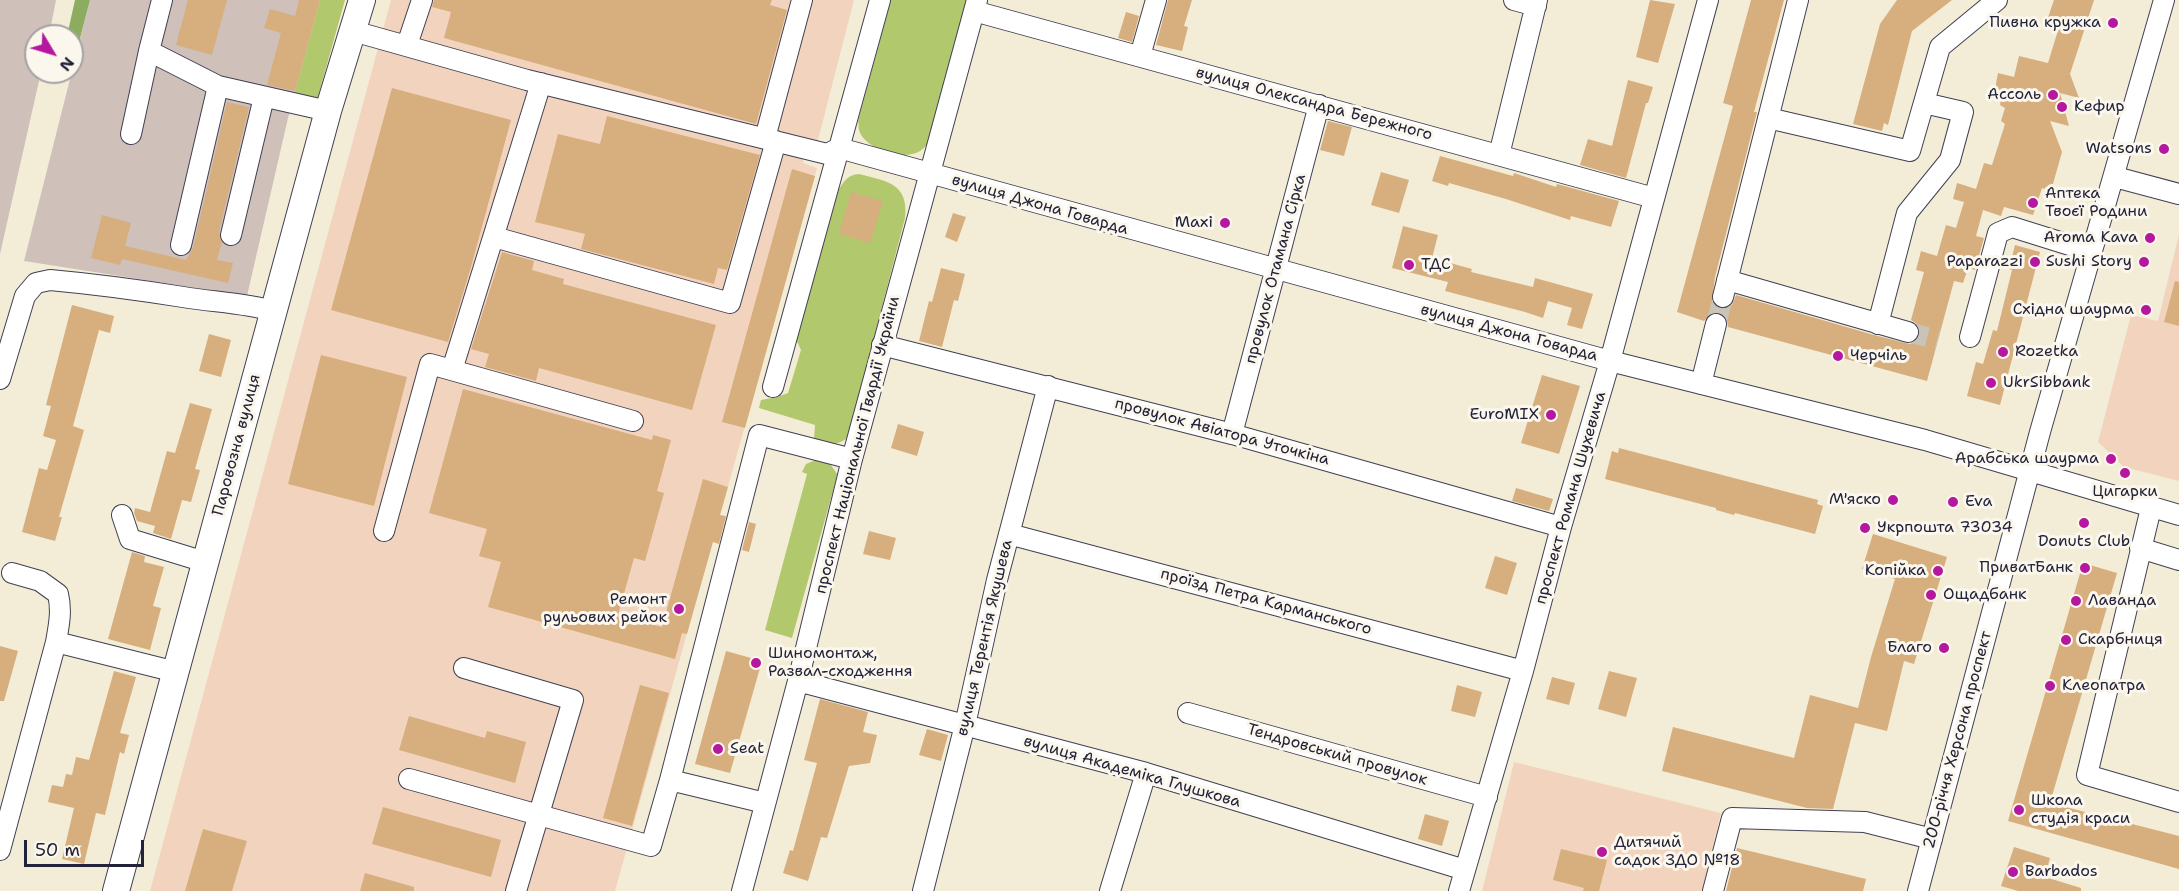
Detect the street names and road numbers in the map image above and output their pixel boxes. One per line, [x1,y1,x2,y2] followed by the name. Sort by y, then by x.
[1193,63,1435,145] street label: вулиця Олександра Бережного
[950,171,1130,239] street label: вулиця Джона Говарда
[1241,172,1311,366] street label: провулок Отамана Сірка
[812,294,904,596] street label: проспект Національної Гвардії України
[1418,300,1600,366] street label: вулиця Джона Говарда
[209,372,265,518] street label: Паровозна вулиця
[1531,389,1611,607] street label: проспект Романа Шухевича
[1113,394,1331,470] street label: провулок Авіатора Уточкіна
[953,538,1017,738] street label: вулиця Терентія Якушева
[1158,565,1374,639] street label: проїзд Петра Карманського
[1920,629,1996,851] street label: 200-річчя Херсона проспект
[1245,720,1429,790] street label: Тендровський провулок
[1021,732,1243,812] street label: вулиця Академіка Глушкова

